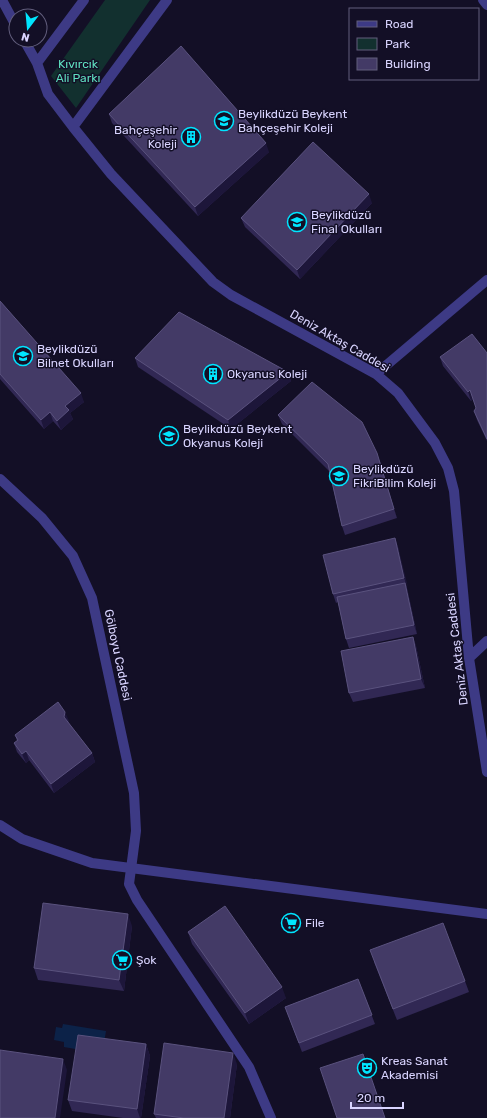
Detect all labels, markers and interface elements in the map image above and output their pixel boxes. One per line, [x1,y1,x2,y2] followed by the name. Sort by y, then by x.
[8,8,48,48] north arrow
[349,8,479,80] legend
[385,17,413,31] text: Road
[20,30,31,44] text: N
[385,37,411,51] text: Park
[56,57,100,85] park label: Kıvırcık Ali Parkı
[385,57,431,71] text: Building
[238,107,347,135] place label: Beylikdüzü Beykent Bahçeşehir Koleji
[213,110,235,132] school or university icon: Beylikdüzü Beykent Bahçeşehir Koleji
[114,123,177,151] place label: Bahçeşehir Koleji
[180,126,202,148] building icon: Bahçeşehir Koleji
[311,208,382,236] place label: Beylikdüzü Final Okulları
[286,211,308,233] school or university icon: Beylikdüzü Final Okulları
[288,307,393,375] street label: Deniz Aktaş Caddesi
[37,342,114,370] place label: Beylikdüzü Bilnet Okulları
[12,345,34,367] school or university icon: Beylikdüzü Bilnet Okulları
[202,363,224,385] building icon: Okyanus Koleji
[227,367,307,381] place label: Okyanus Koleji
[183,422,292,450] place label: Beylikdüzü Beykent Okyanus Koleji
[158,425,180,447] school or university icon: Beylikdüzü Beykent Okyanus Koleji
[353,462,436,490] place label: Beylikdüzü FikriBilim Koleji
[328,465,350,487] school or university icon: Beylikdüzü FikriBilim Koleji
[443,592,471,706] street label: Deniz Aktaş Caddesi
[101,608,135,702] street label: Gölboyu Caddesi
[280,912,302,934] supermarket icon: File
[305,916,325,930] place label: File
[111,949,133,971] supermarket icon: Şok
[136,953,157,967] place label: Şok
[381,1054,448,1082] place label: Kreas Sanat Akademisi
[356,1057,378,1079] theatre icon: Kreas Sanat Akademisi
[351,1084,403,1110] scale bar
[357,1091,385,1105] text: 20 m

